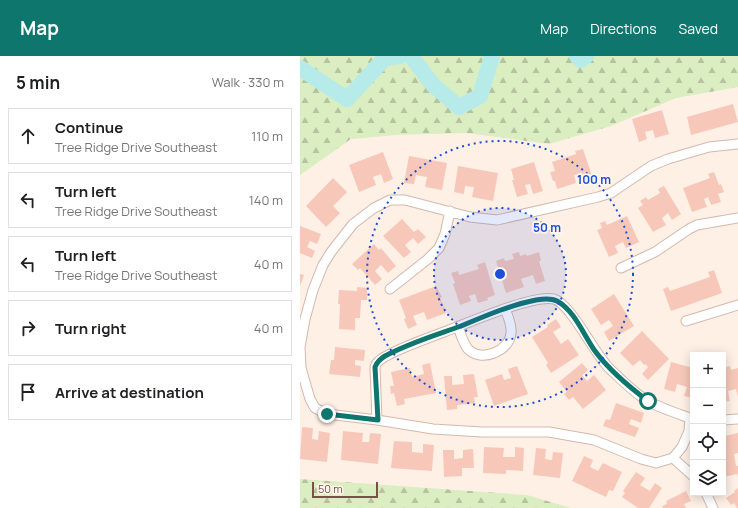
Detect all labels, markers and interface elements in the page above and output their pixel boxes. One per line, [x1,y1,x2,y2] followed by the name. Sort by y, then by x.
[20,15,59,41] text: Map
[540,19,568,38] text: Map
[590,19,657,38] text: Directions
[679,19,718,38] text: Saved
[16,71,60,94] text: 5 min
[212,73,284,91] text: Walk · 330 m
[55,117,123,138] text: Continue
[17,125,39,147] icon: ahead
[251,127,283,145] text: 110 m
[55,138,217,156] text: Tree Ridge Drive Southeast
[577,171,611,188] text: 100 m
[55,181,117,202] text: Turn left
[17,189,39,211] icon: left
[249,191,283,209] text: 140 m
[55,202,217,220] text: Tree Ridge Drive Southeast
[533,219,561,236] text: 50 m
[55,245,117,266] text: Turn left
[17,253,39,275] icon: left
[254,255,283,273] text: 40 m
[55,266,217,284] text: Tree Ridge Drive Southeast
[493,267,507,281] centre of rings
[17,317,39,339] icon: right
[55,318,126,339] text: Turn right
[254,319,283,337] text: 40 m
[690,352,726,496] map controls
[690,352,726,388] button: +
[17,381,39,403] icon: arrive
[55,382,204,403] text: Arrive at destination
[690,388,726,424] button: −
[639,392,657,410] route start
[318,405,336,423] route end
[690,424,726,460] button: locate
[690,460,726,496] button: layers
[312,480,378,499] scale bar
[318,481,343,496] text: 50 m

